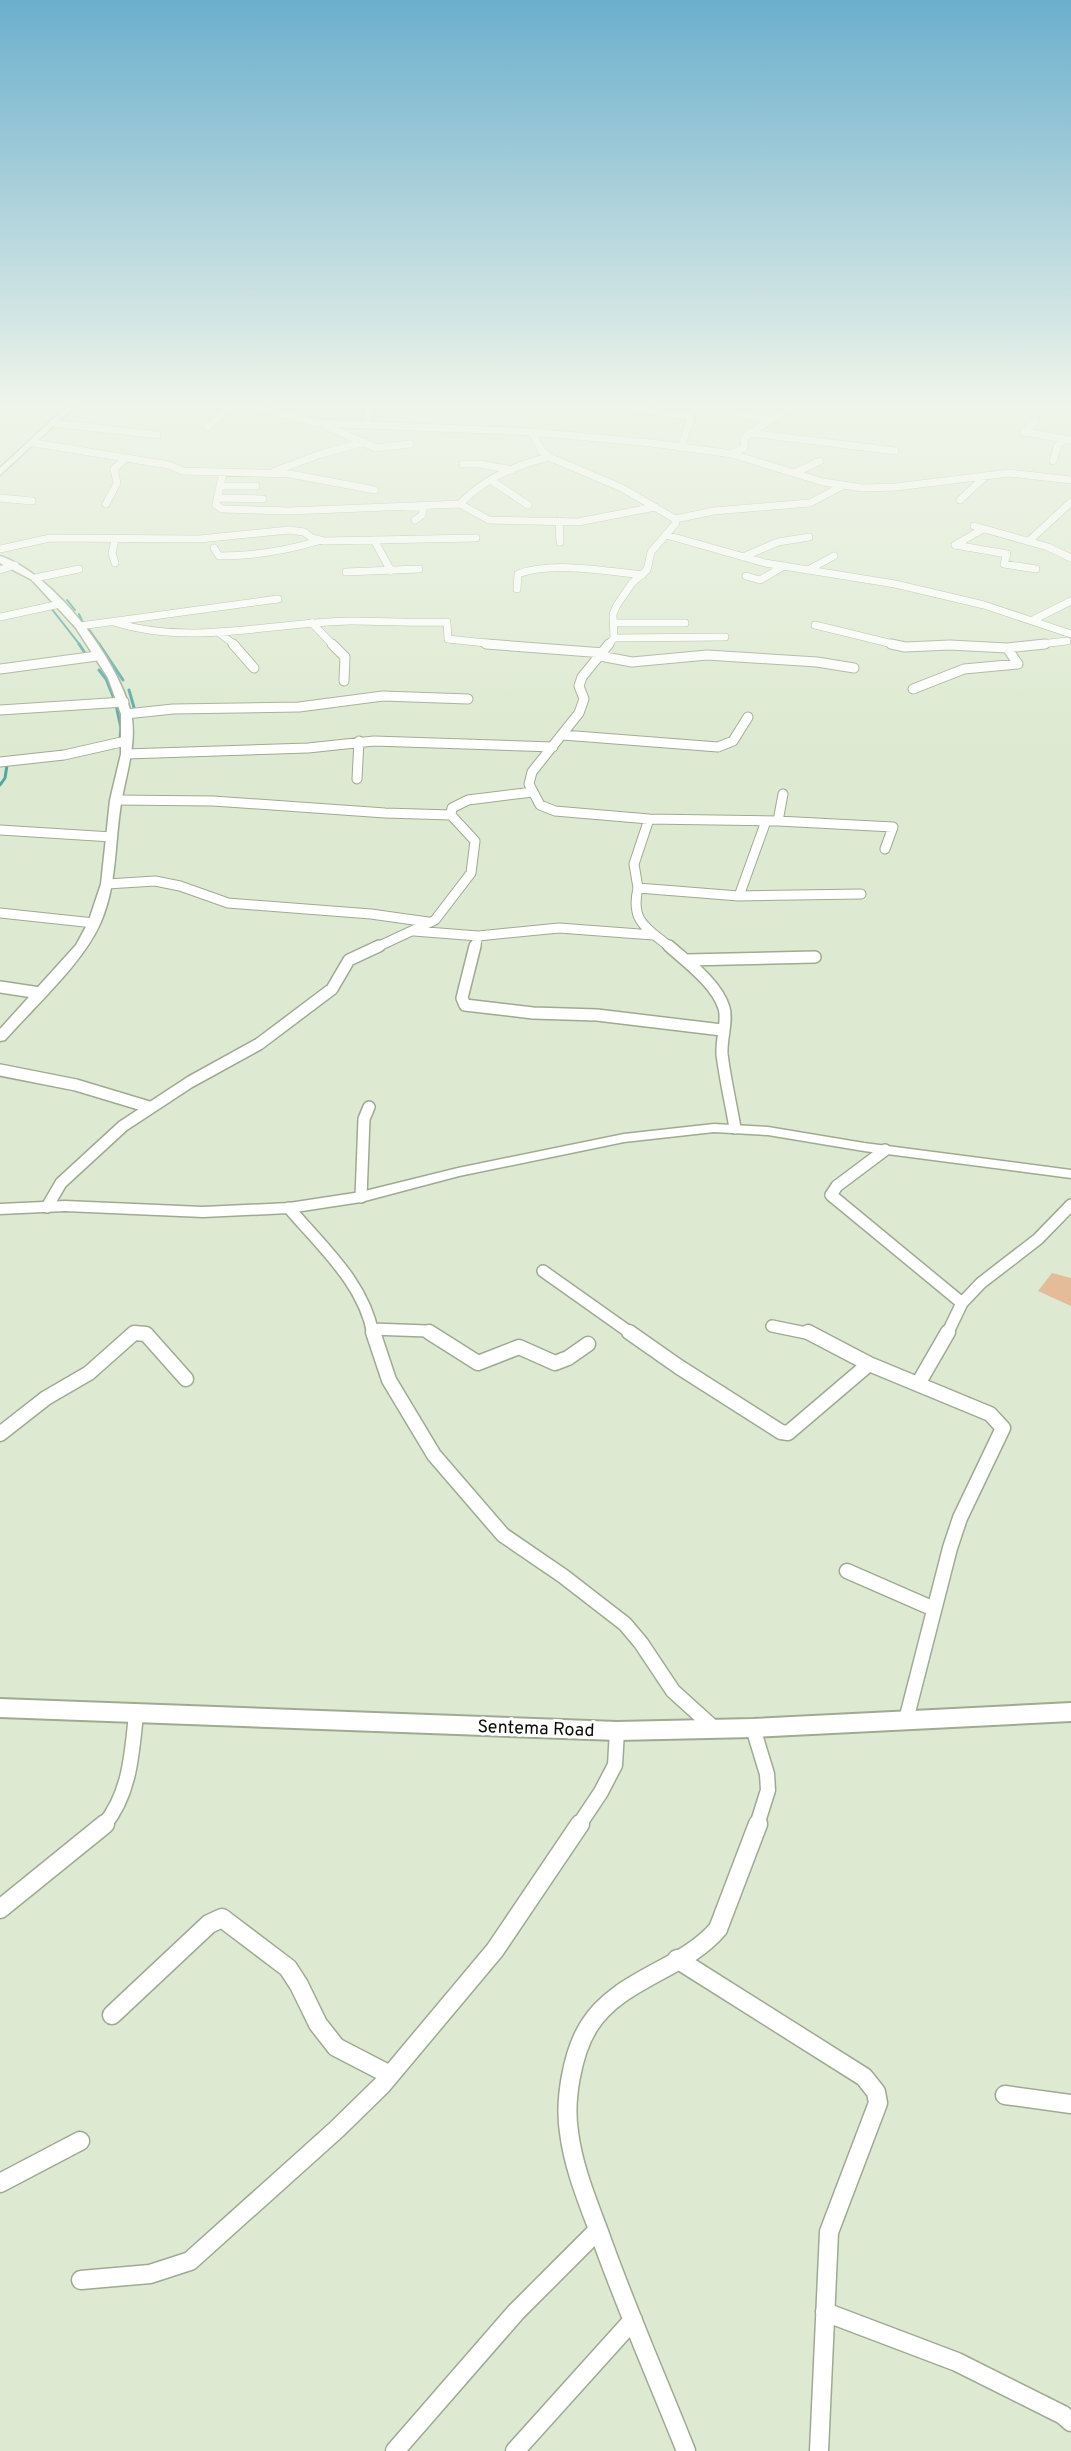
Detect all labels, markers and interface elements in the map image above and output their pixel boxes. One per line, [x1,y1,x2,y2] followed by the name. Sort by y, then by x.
[477,1716,595,1743] street label: Sentema Road

